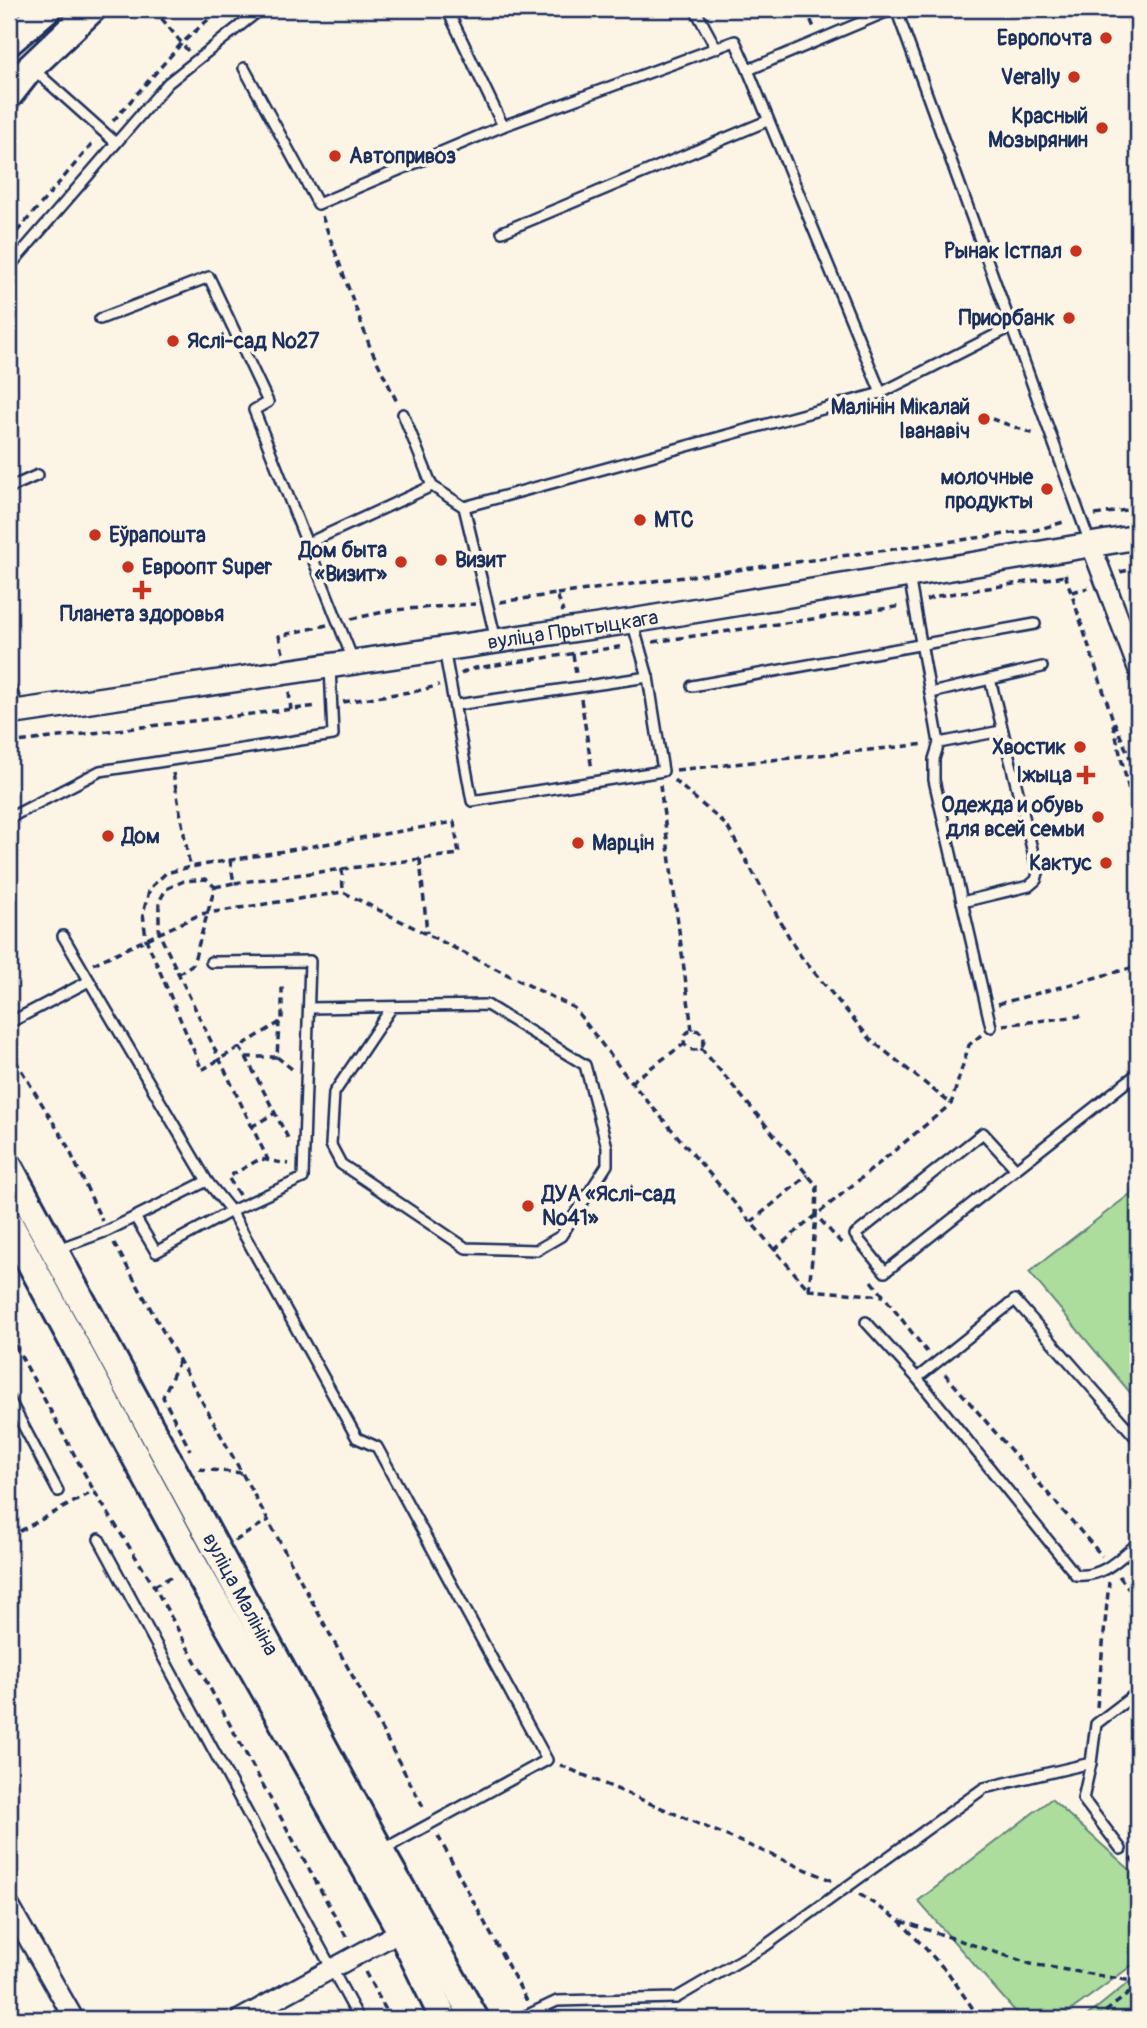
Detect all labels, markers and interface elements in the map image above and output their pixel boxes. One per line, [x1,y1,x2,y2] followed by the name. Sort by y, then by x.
[997,25,1092,52] place label: Европочта
[1098,30,1114,46] marker: Европочта
[1001,64,1060,91] place label: Verally
[1066,69,1082,85] marker: Verally
[988,103,1088,154] place label: Красный Мозырянин
[1094,120,1110,136] marker: Красный Мозырянин
[349,143,456,170] place label: Автопривоз
[327,148,343,164] marker: Автопривоз
[944,238,1062,265] place label: Рынак Істпал
[1068,243,1084,259] marker: Рынак Істпал
[959,305,1055,332] place label: Приорбанк
[1061,310,1077,326] marker: Приорбанк
[187,328,320,355] place label: Яслі-сад №27
[165,333,181,349] marker: Яслі-сад №27
[831,394,970,445] place label: Малінін Мікалай Іванавіч
[976,411,992,427] marker: Малінін Мікалай Іванавіч
[941,464,1034,515] place label: молочные продукты
[1039,481,1055,497] marker: молочные продукты
[654,507,694,534] place label: МТС
[632,512,648,528] marker: МТС
[109,522,206,549] place label: Еўрапошта
[87,527,103,543] marker: Еўрапошта
[297,537,387,588] place label: Дом быта «Визит»
[455,547,507,574] place label: Визит
[433,552,449,568] marker: Визит
[142,554,273,581] place label: Евроопт Super
[393,554,409,570] marker: Дом быта «Визит»
[120,559,136,575] marker: Евроопт Super
[134,582,150,598] marker: Планета здоровья
[60,601,224,628] place label: Планета здоровья
[486,604,660,656] street label: вуліца Прытыцкага
[992,734,1066,761] place label: Хвостик
[1072,739,1088,755] marker: Хвостик
[1016,762,1072,789] place label: Іжыца
[1078,767,1094,783] marker: Іжыца
[941,792,1085,843] place label: Одежда и обувь для всей семьи
[1090,809,1106,825] marker: Одежда и обувь для всей семьи
[120,823,160,850] place label: Дом
[100,828,116,844] marker: Дом
[592,830,654,857] place label: Марцін
[570,835,586,851] marker: Марцін
[1029,850,1092,877] place label: Кактус
[1098,855,1114,871] marker: Кактус
[540,1181,676,1232] place label: ДУА «Яслі-сад №41»
[520,1198,536,1214] marker: ДУА «Яслі-сад №41»
[196,1528,285,1661] street label: вуліца Малініна

